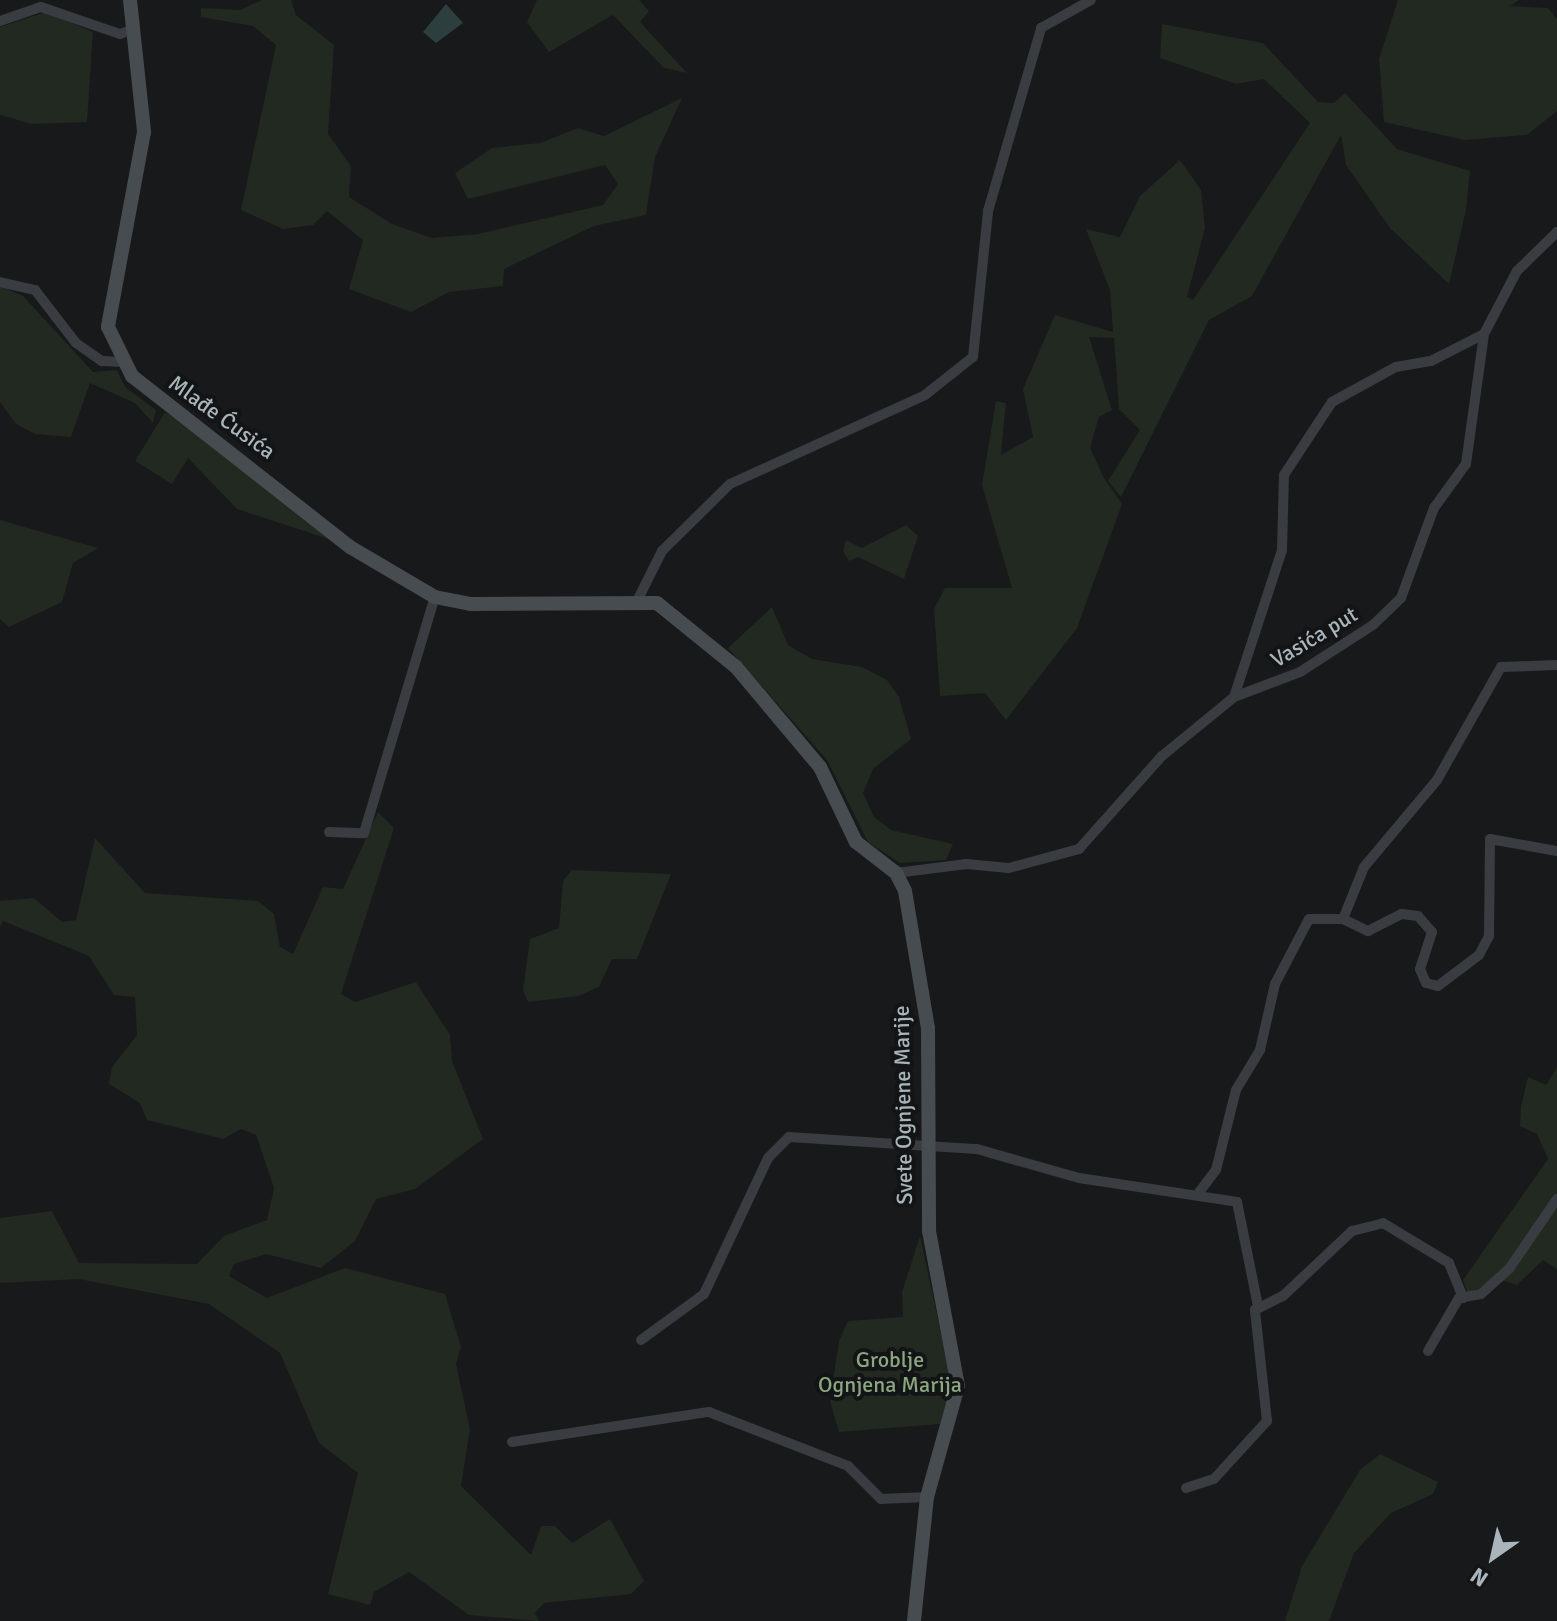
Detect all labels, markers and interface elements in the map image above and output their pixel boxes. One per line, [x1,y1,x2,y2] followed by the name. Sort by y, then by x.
[164,370,280,464] street label: Mlađe Ćusića
[1266,601,1362,673] street label: Vasića put
[888,1005,918,1205] street label: Svete Ognjene Marije
[818,1346,962,1398] park label: Groblje Ognjena Marija
[1453,1517,1533,1597] north arrow
[1465,1562,1493,1593] text: N

